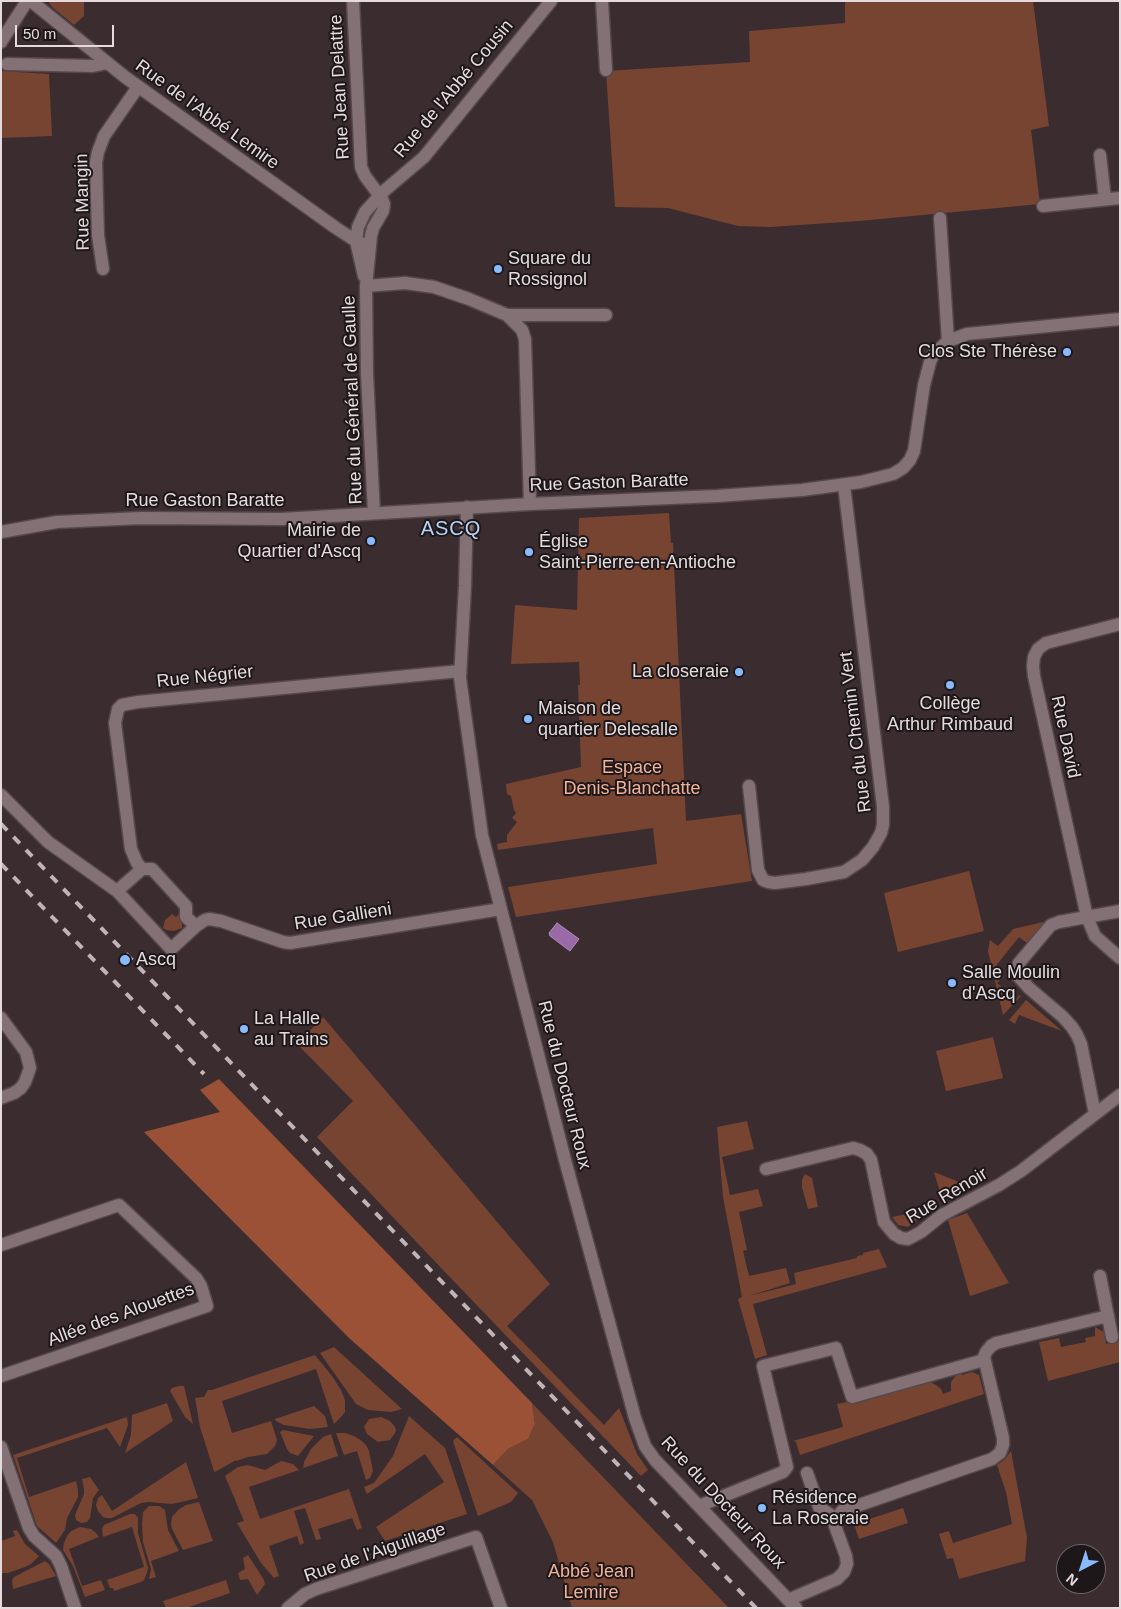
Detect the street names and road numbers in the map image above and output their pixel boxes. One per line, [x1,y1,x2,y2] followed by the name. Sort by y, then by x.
[325,14,355,160] street label: Rue Jean Delattre
[390,16,518,162] street label: Rue de l'Abbé Cousin
[131,56,283,174] street label: Rue de l'Abbé Lemire
[71,153,95,251] street label: Rue Mangin
[339,295,367,505] street label: Rue du Général de Gaulle
[529,469,689,497] street label: Rue Gaston Baratte
[125,490,285,512] street label: Rue Gaston Baratte
[835,650,877,814] street label: Rue du Chemin Vert
[156,661,254,693] street label: Rue Négrier
[1046,694,1084,780] street label: Rue David
[293,899,393,935] street label: Rue Gallieni
[533,998,595,1172] street label: Rue du Docteur Roux
[902,1163,992,1229] street label: Rue Renoir
[45,1278,197,1352] street label: Allée des Alouettes
[656,1432,790,1574] street label: Rue du Docteur Roux
[301,1519,449,1587] street label: Rue de l'Aiguillage

